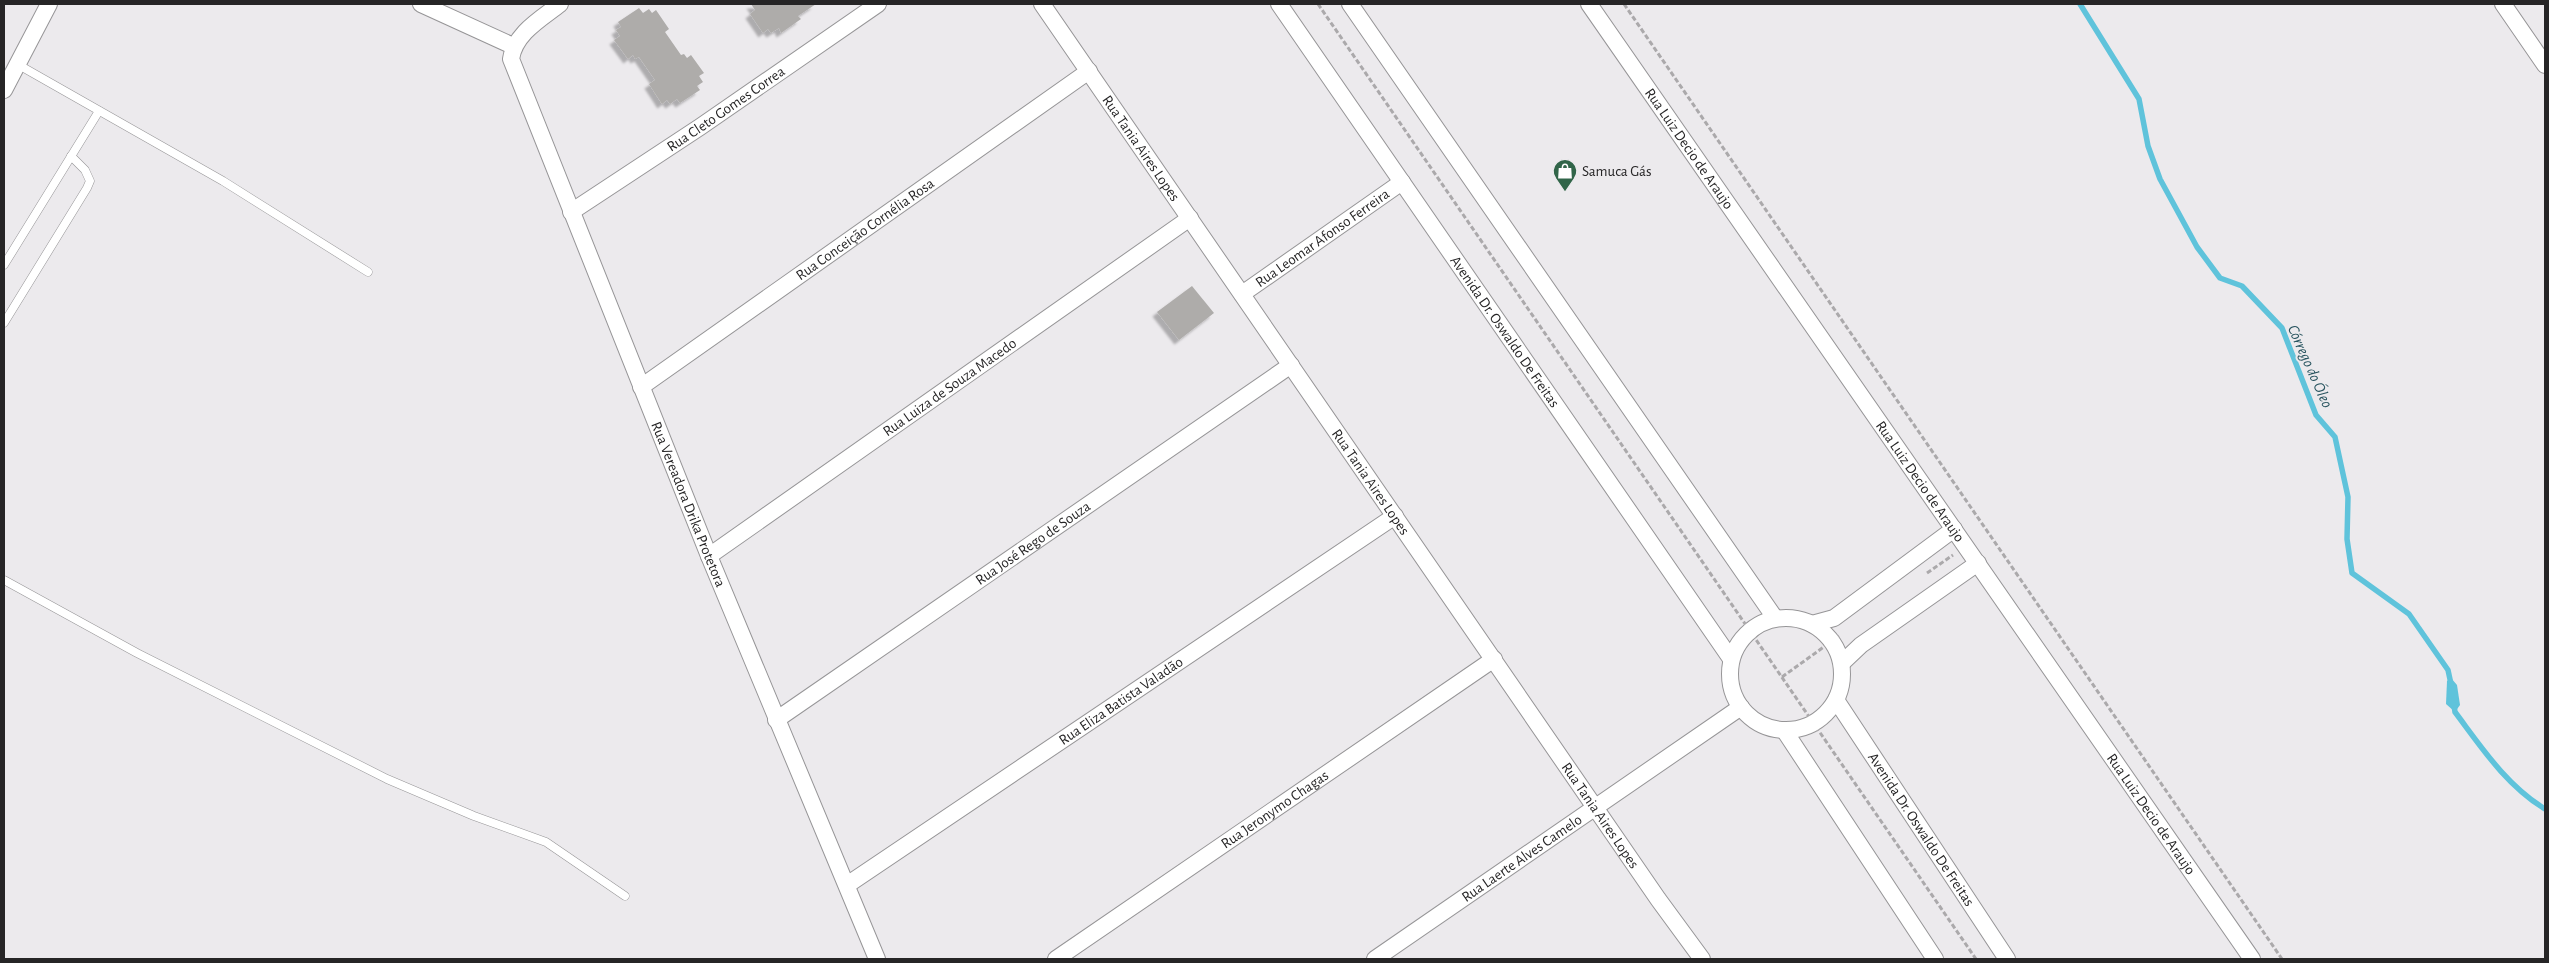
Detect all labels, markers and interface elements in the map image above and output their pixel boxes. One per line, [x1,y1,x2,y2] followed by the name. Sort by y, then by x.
[664,64,788,155] street label: Rua Cleto Gomes Correa
[1642,86,1736,212] street label: Rua Luiz Decio de Araujo
[1099,93,1182,204] street label: Rua Tania Aires Lopes
[1552,158,1578,192] shop icon: Samuca Gás
[1582,164,1652,179] place label: Samuca Gás
[793,176,937,283] street label: Rua Conceição Cornélia Rosa
[1253,186,1392,290] street label: Rua Leomar Afonso Ferreira
[1447,253,1562,410] street label: Avenida Dr. Oswaldo De Freitas
[2285,322,2337,411] water label: Córrego do Óleo
[880,335,1019,439] street label: Rua Luiza de Souza Macedo
[1873,418,1967,545] street label: Rua Luiz Decio de Araujo
[648,420,728,589] street label: Rua Vereadora Drika Protetora
[1329,426,1412,538] street label: Rua Tania Aires Lopes
[973,499,1093,588] street label: Rua José Rego de Souza
[1056,654,1186,748] street label: Rua Eliza Batista Valadão
[1865,750,1977,909] street label: Avenida Dr. Oswaldo De Freitas
[2104,751,2198,877] street label: Rua Luiz Decio de Araujo
[1559,760,1642,871] street label: Rua Tania Aires Lopes
[1219,768,1331,852] street label: Rua Jeronymo Chagas
[1459,812,1585,905] street label: Rua Laerte Alves Camelo

